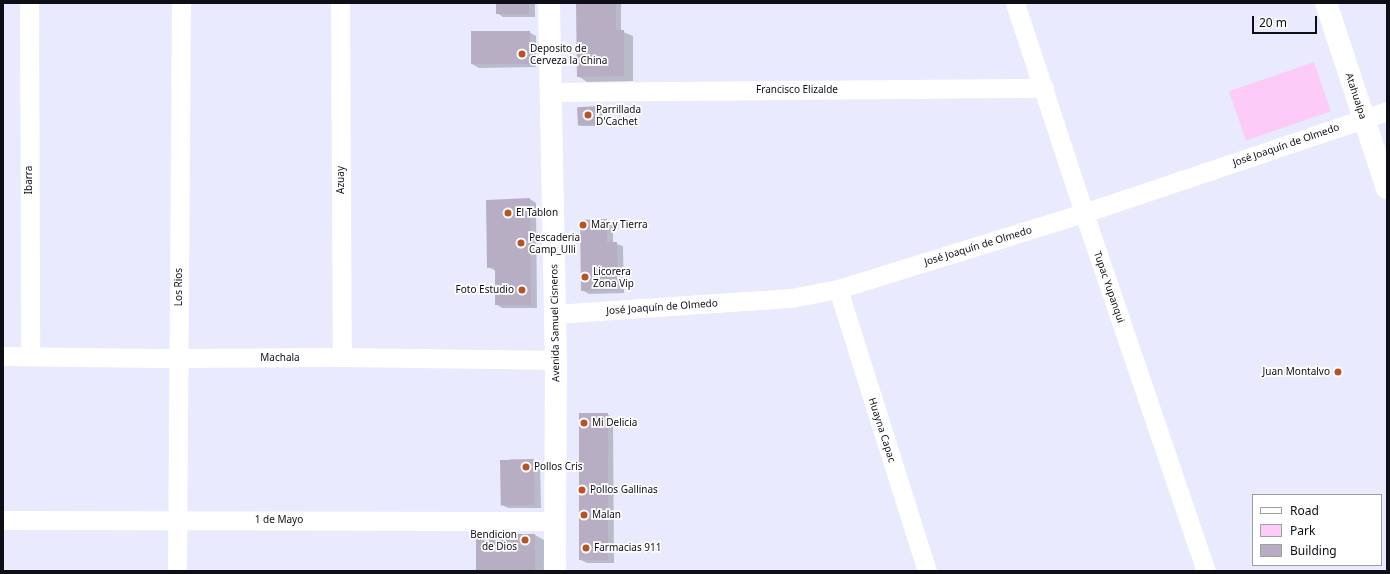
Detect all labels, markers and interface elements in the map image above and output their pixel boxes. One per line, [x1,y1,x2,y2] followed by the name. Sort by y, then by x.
[1254,8,1319,34] scale bar
[1259,14,1287,31] text: 20 m
[530,42,607,66] place label: Deposito de Cerveza la China
[517,49,527,59] marker: Deposito de Cerveza la China
[1343,71,1369,121] street label: Atahualpa
[756,84,838,96] street label: Francisco Elizalde
[596,103,641,126] place label: Parrillada D'Cachet
[583,110,593,120] marker: Parrillada D'Cachet
[1231,121,1341,169] street label: José Joaquín de Olmedo
[23,166,35,194] street label: Ibarra
[335,166,347,194] street label: Azuay
[516,207,558,219] place label: El Tablon
[503,208,513,218] marker: El Tablon
[591,219,648,231] place label: Mar y Tierra
[578,220,588,230] marker: Mar y Tierra
[923,224,1033,268] street label: José Joaquín de Olmedo
[529,231,580,254] place label: Pescaderia Camp_Ulli
[516,238,526,248] marker: Pescaderia Camp_Ulli
[1091,250,1127,324] street label: Tupac Yupanqui
[548,264,562,382] street label: Avenida Samuel Cisneros
[593,265,634,288] place label: Licorera Zona Vip
[173,268,185,306] street label: Los Rios
[580,272,590,282] marker: Licorera Zona Vip
[456,284,514,296] place label: Foto Estudio
[517,285,527,295] marker: Foto Estudio
[606,297,718,317] street label: José Joaquín de Olmedo
[260,352,300,364] street label: Machala
[1262,366,1330,378] place label: Juan Montalvo
[1333,367,1343,377] marker: Juan Montalvo
[866,396,898,464] street label: Huayna Capac
[592,417,637,429] place label: Mi Delicia
[579,418,589,428] marker: Mi Delicia
[534,461,583,473] place label: Pollos Cris
[521,462,531,472] marker: Pollos Cris
[590,484,658,496] place label: Pollos Gallinas
[577,485,587,495] marker: Pollos Gallinas
[1252,494,1382,566] legend
[1290,502,1319,519] text: Road
[592,509,621,521] place label: Malan
[579,510,589,520] marker: Malan
[255,514,303,526] street label: 1 de Mayo
[1290,522,1315,539] text: Park
[470,528,517,552] place label: Bendicion de Dios
[520,535,530,545] marker: Bendicion de Dios
[594,542,661,554] place label: Farmacias 911
[1290,542,1337,559] text: Building
[581,543,591,553] marker: Farmacias 911

